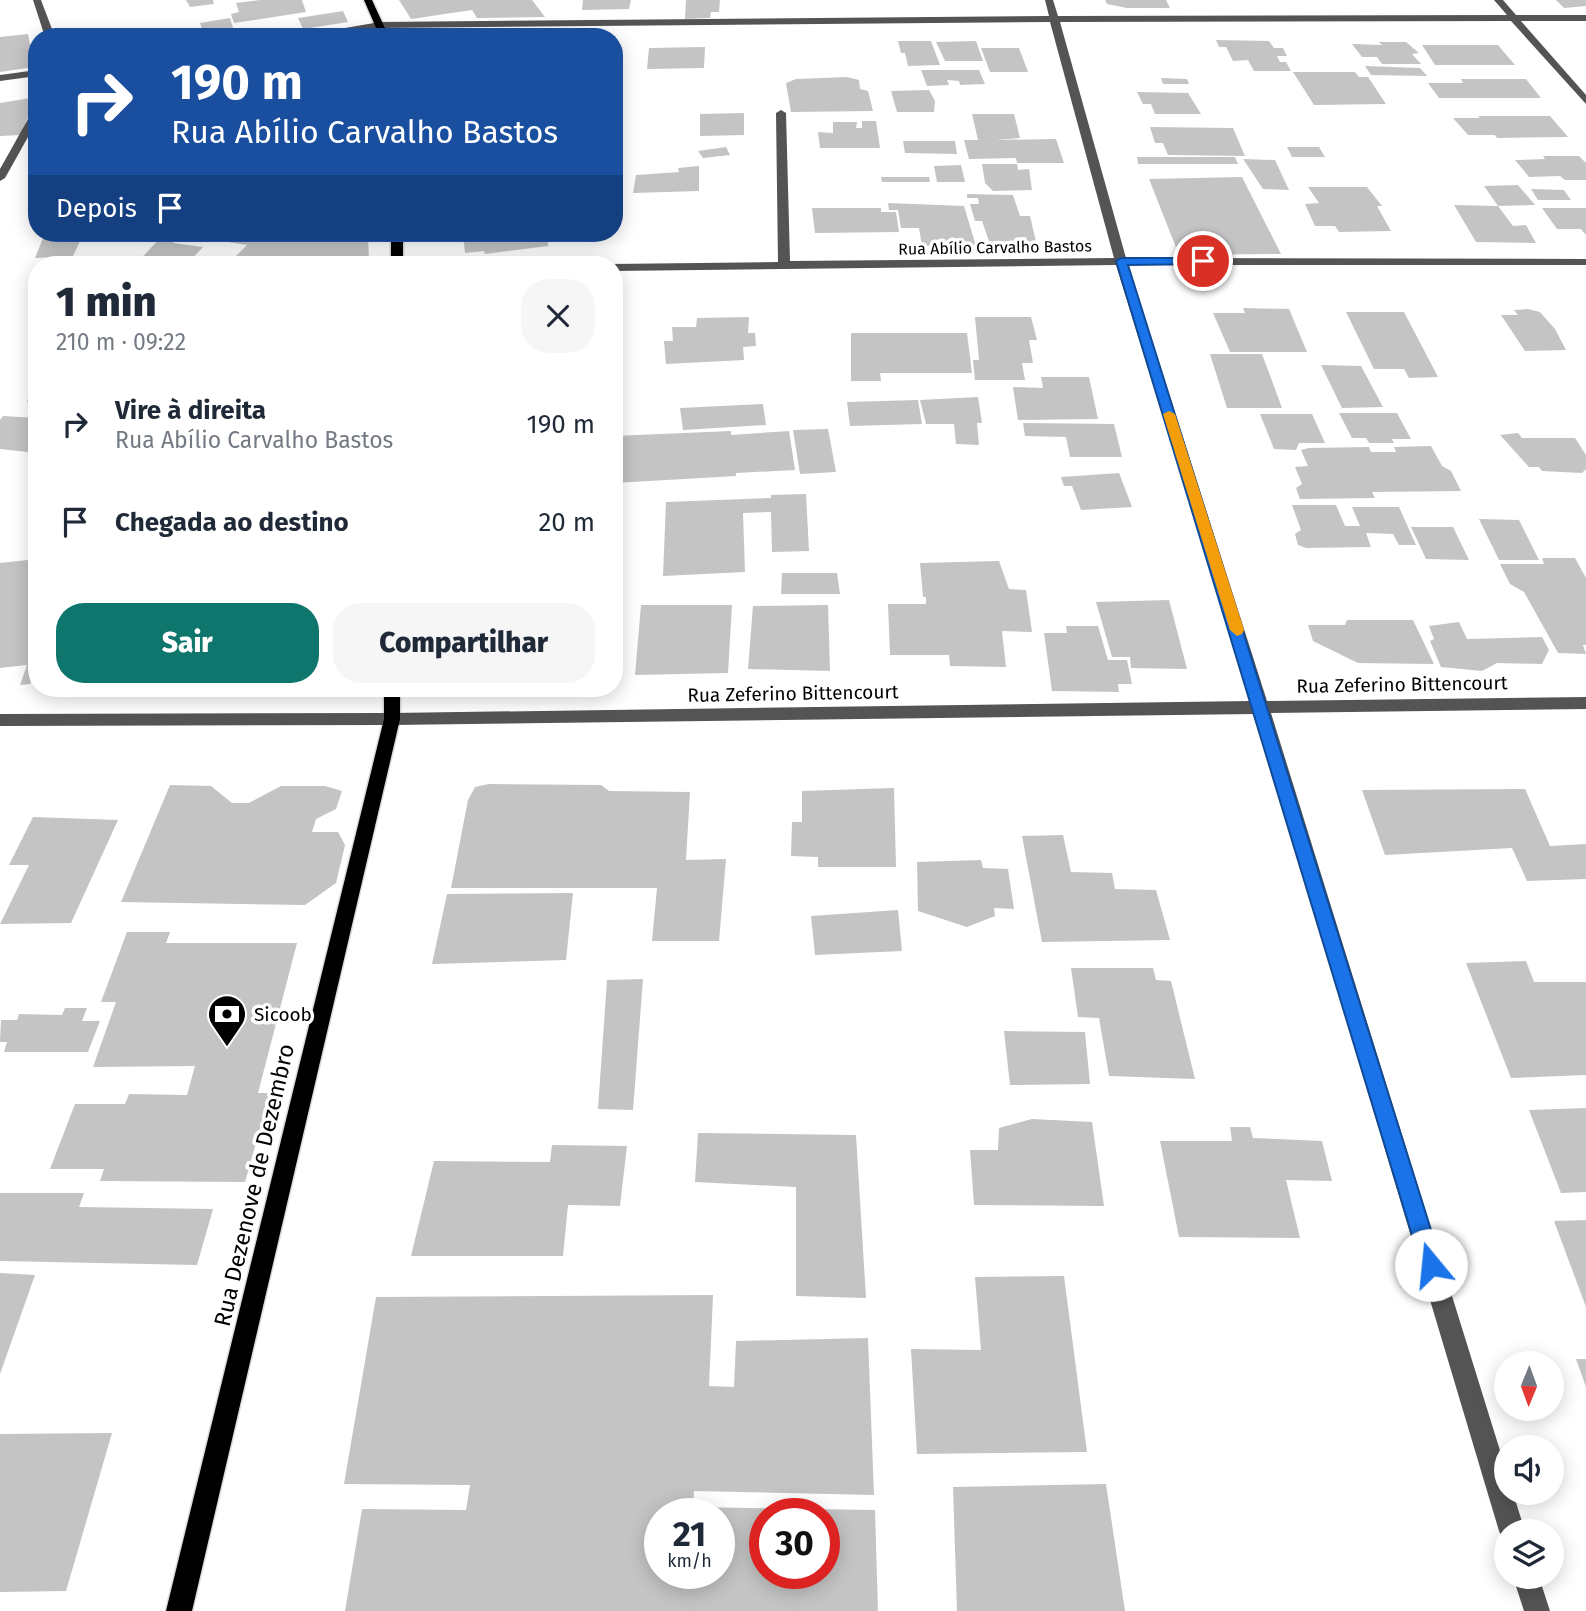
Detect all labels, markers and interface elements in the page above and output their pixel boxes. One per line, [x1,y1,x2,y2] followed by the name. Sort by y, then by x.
[171,53,303,112] text: 190 m
[56,56,147,147] icon: right
[171,113,558,151] text: Rua Abílio Carvalho Bastos
[151,189,189,227] icon: arrive
[56,193,137,224] text: Depois
[1173,231,1233,291] pin
[898,236,1092,259] street label: Rua Abílio Carvalho Bastos
[1184,242,1222,280] icon: arrive
[56,277,157,327] text: 1 min
[521,279,595,353] button: close
[56,328,186,356] text: 210 m · 09:22
[115,395,266,426] text: Vire à direita
[56,405,94,443] icon: right
[526,409,595,440] text: 190 m
[115,426,393,454] text: Rua Abílio Carvalho Bastos
[56,503,94,541] icon: arrive
[115,507,349,538] text: Chegada ao destino
[538,507,595,538] text: 20 m
[56,603,319,683] button: Sair
[333,603,595,683] button: Compartilhar
[1296,671,1508,698] street label: Rua Zeferino Bittencourt
[687,680,899,707] street label: Rua Zeferino Bittencourt
[206,993,248,1048] bank icon: Sicoob
[254,1003,312,1026] place label: Sicoob
[208,1041,300,1329] street label: Rua Dezenove de Dezembro
[1394,1228,1468,1302] position arrow
[1494,1351,1564,1421] north arrow
[1494,1351,1564,1589] map controls
[1494,1435,1564,1505] button: sound
[749,1498,840,1589] speed limit sign: 30
[673,1513,706,1555] text: 21
[1494,1519,1564,1589] button: layers
[667,1550,712,1572] text: km/h

